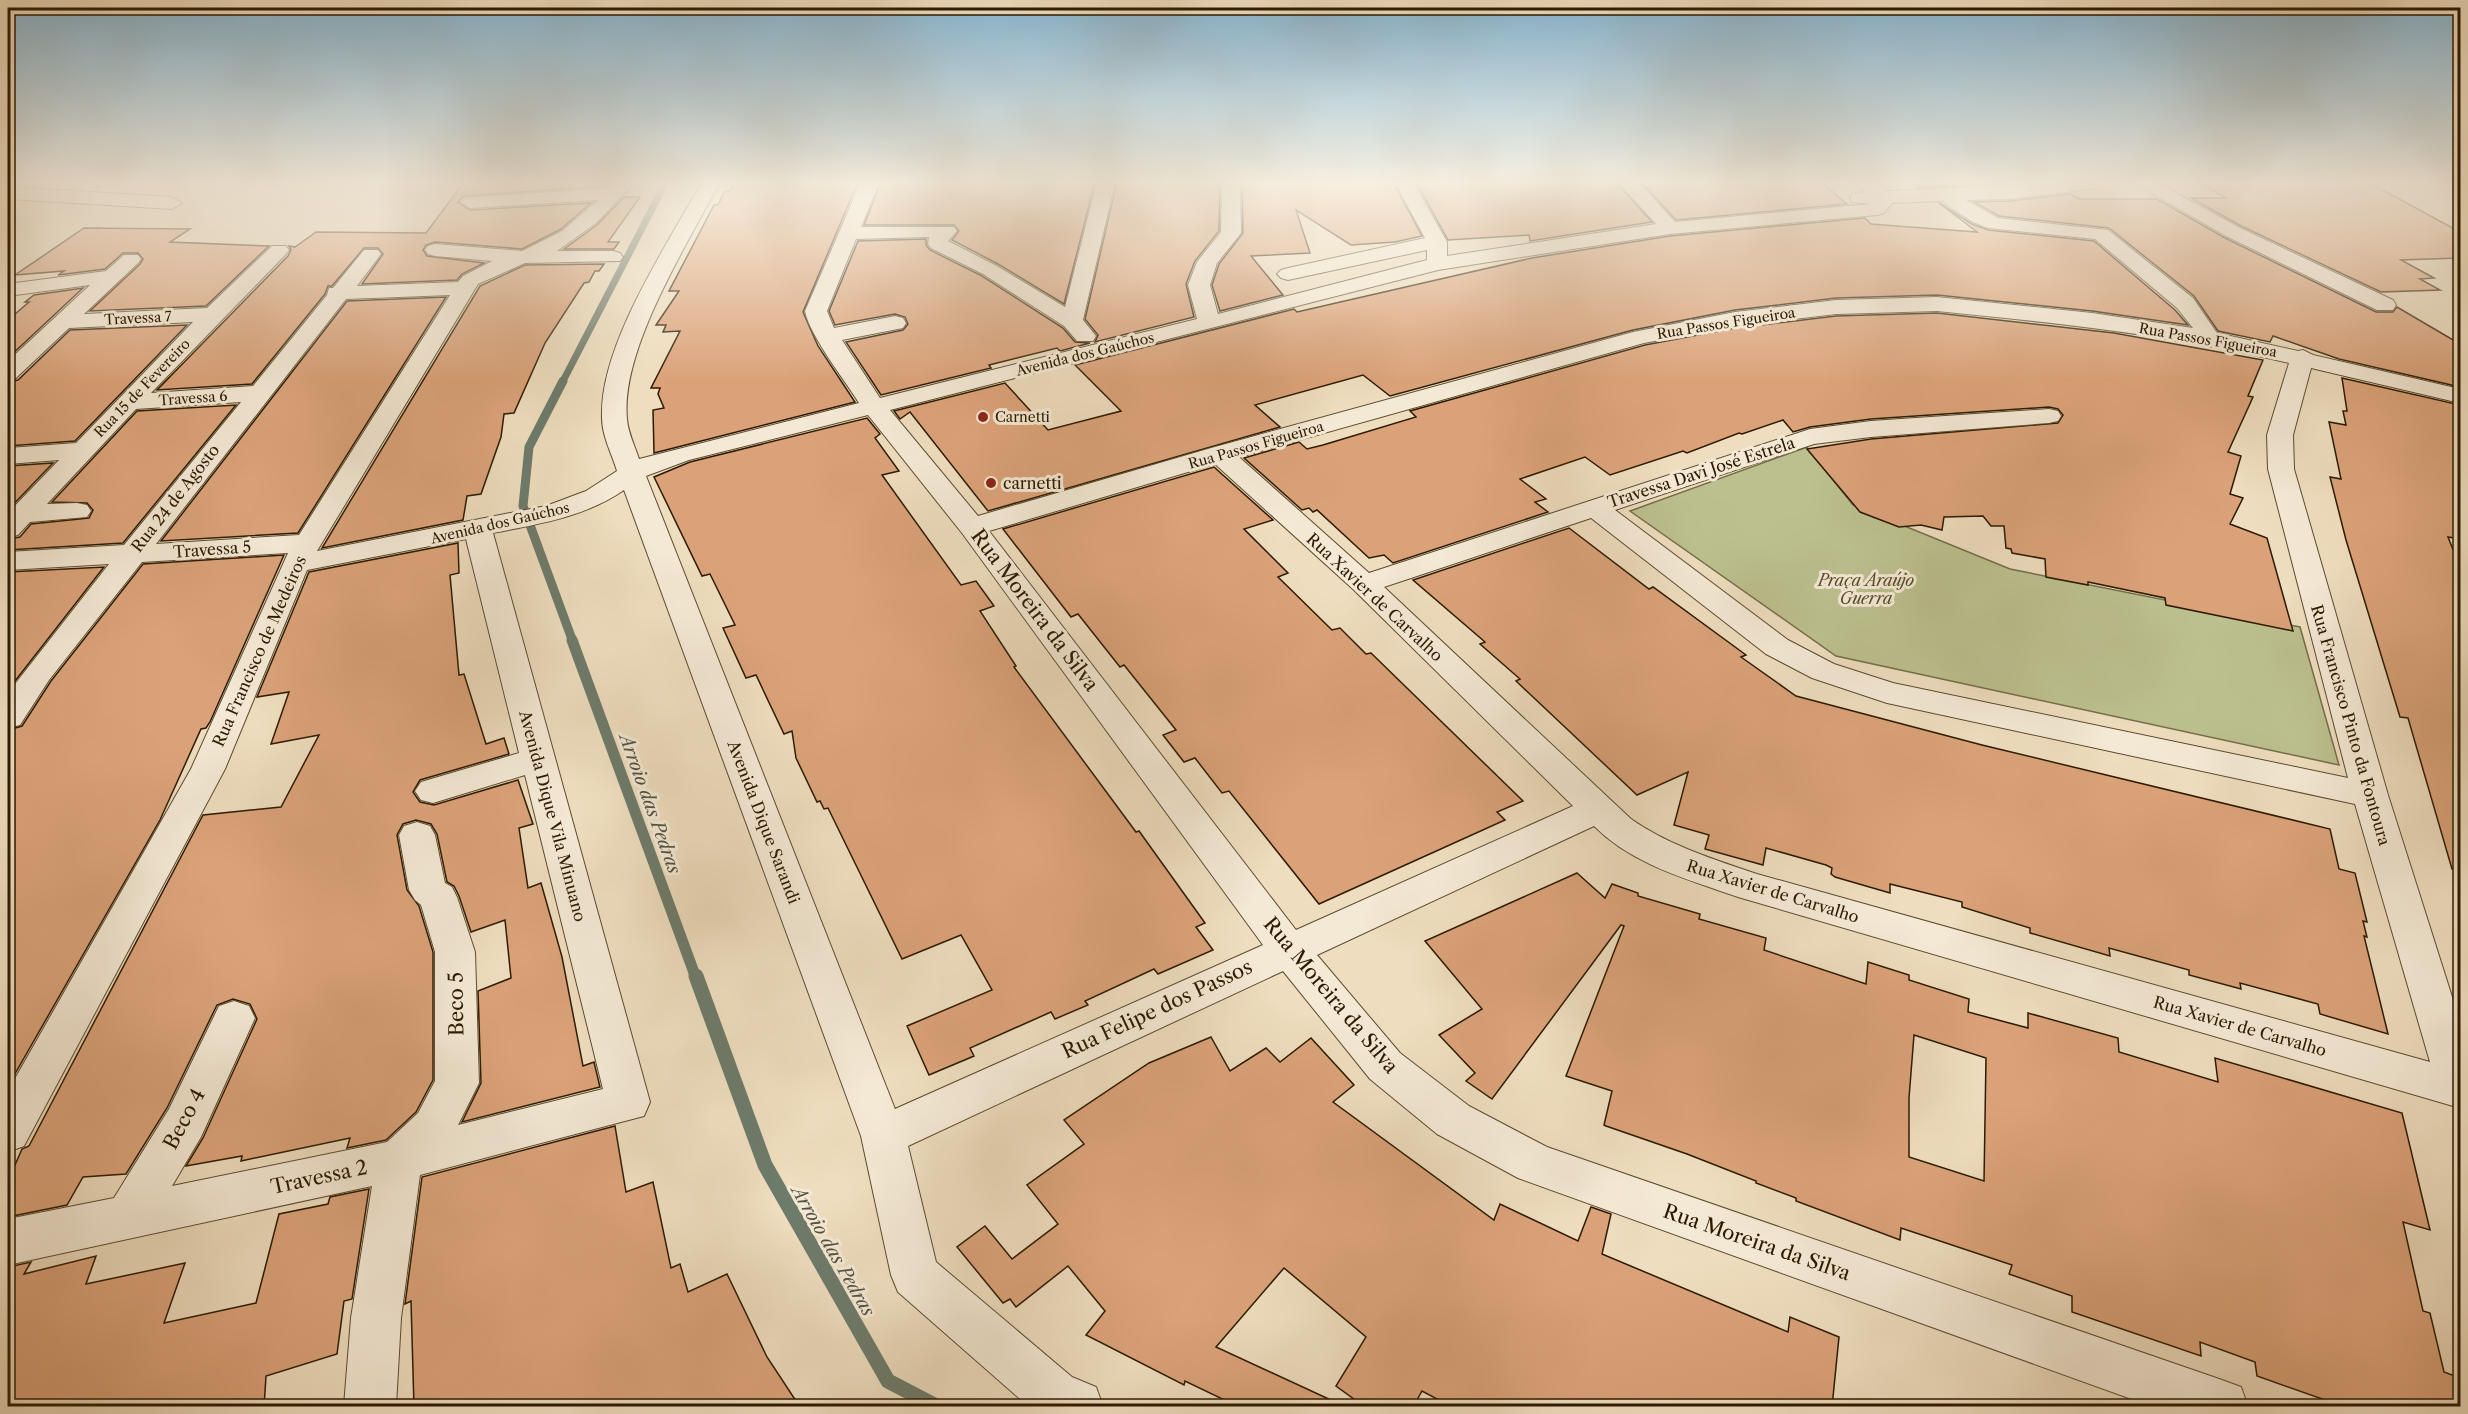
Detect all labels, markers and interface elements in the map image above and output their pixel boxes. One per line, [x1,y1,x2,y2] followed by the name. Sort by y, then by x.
[1655,303,1797,343] street label: Rua Passos Figueiroa
[104,307,172,329] street label: Travessa 7
[2138,319,2279,361] street label: Rua Passos Figueiroa
[1013,328,1156,380] street label: Avenida dos Gaúchos
[90,335,194,441] street label: Rua 15 de Fevereiro
[158,387,228,409] street label: Travessa 6
[995,408,1050,426] place label: Carnetti
[976,410,990,424] marker: Carnetti
[1186,417,1326,473] street label: Rua Passos Figueiroa
[1605,432,1798,512] street label: Travessa Davi José Estrela
[127,440,223,556] street label: Rua 24 de Agosto
[1003,473,1062,493] place label: carnetti
[984,476,998,490] marker: carnetti
[428,498,571,548] street label: Avenida dos Gaúchos
[966,524,1104,696] street label: Rua Moreira da Silva
[1303,529,1447,666] street label: Rua Xavier de Carvalho
[172,536,252,562] street label: Travessa 5
[208,552,310,750] street label: Rua Francisco de Medeiros
[1816,570,1914,608] park label: Praça Araújo Guerra
[2307,602,2395,848] street label: Rua Francisco Pinto da Fontoura
[515,707,591,924] street label: Avenida Dique Vila Minuano
[613,728,686,877] water label: Arroio das Pedras
[723,737,804,907] street label: Avenida Dique Sarandi
[1684,855,1862,927] street label: Rua Xavier de Carvalho
[1259,912,1404,1078] street label: Rua Moreira da Silva
[1058,954,1256,1064] street label: Rua Felipe dos Passos
[443,972,469,1036] street label: Beco 5
[2151,992,2329,1060] street label: Rua Xavier de Carvalho
[158,1085,210,1153] street label: Beco 4
[269,1155,369,1199] street label: Travessa 2
[785,1179,879,1320] water label: Arroio das Pedras
[1660,1199,1854,1285] street label: Rua Moreira da Silva

